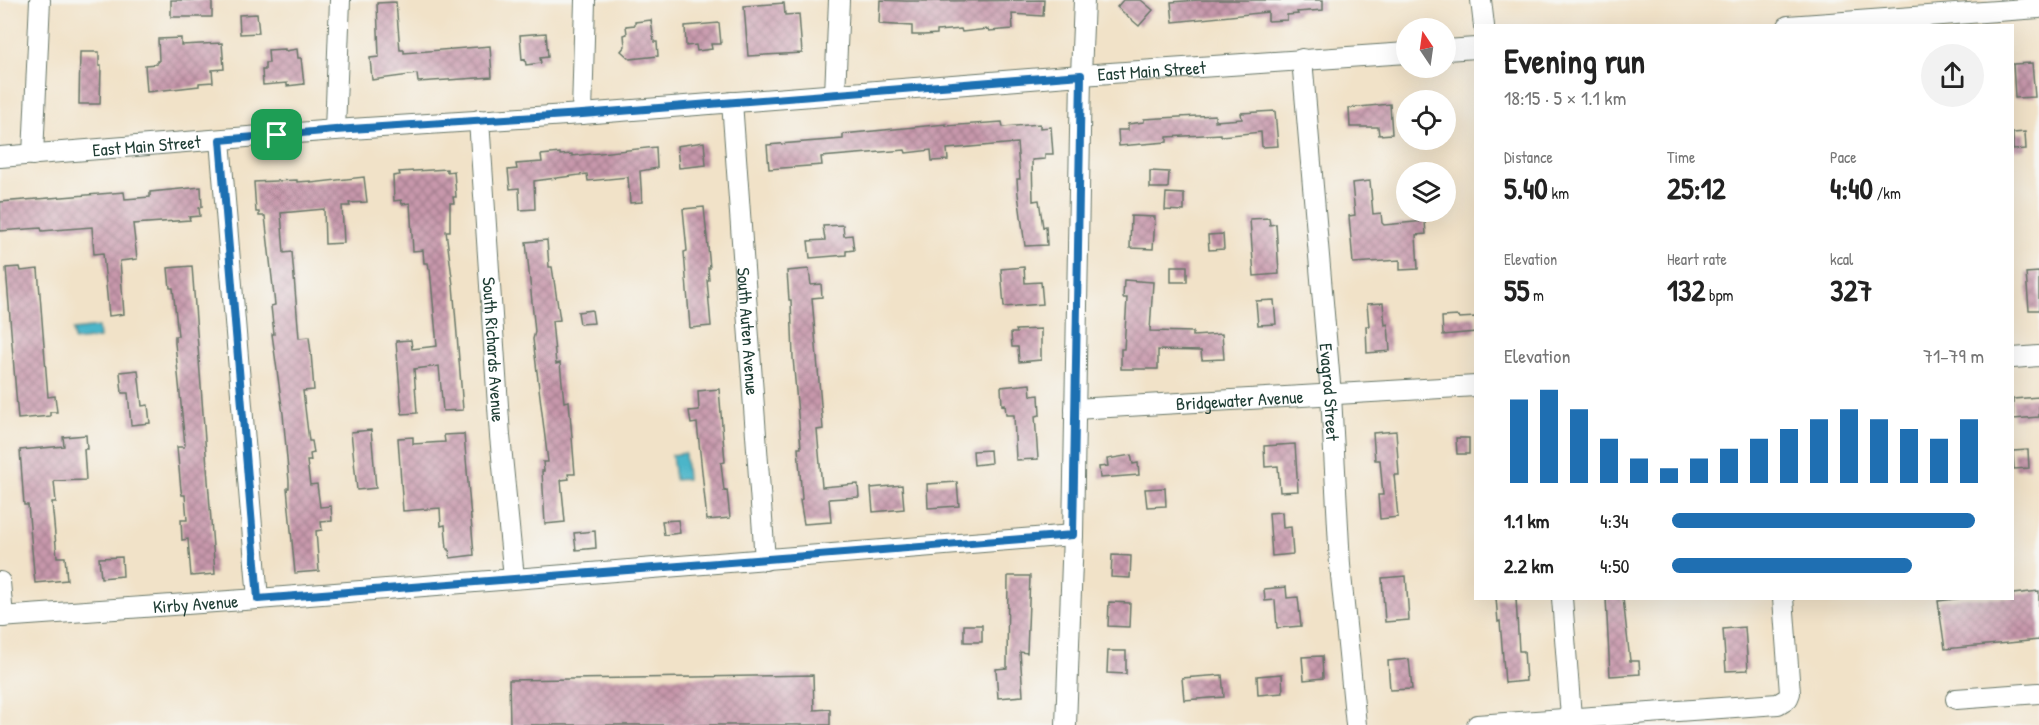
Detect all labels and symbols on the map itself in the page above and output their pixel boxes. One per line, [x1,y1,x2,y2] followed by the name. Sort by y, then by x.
[1396,18,1456,78] north arrow
[1097,54,1207,86] street label: East Main Street
[251,109,302,160] pin
[92,128,202,162] street label: East Main Street
[731,267,766,396] street label: South Auten Avenue
[477,276,512,423] street label: South Richards Avenue
[1314,342,1346,442] street label: Evagrod Street
[1175,383,1304,416] street label: Bridgewater Avenue
[152,588,239,619] street label: Kirby Avenue

